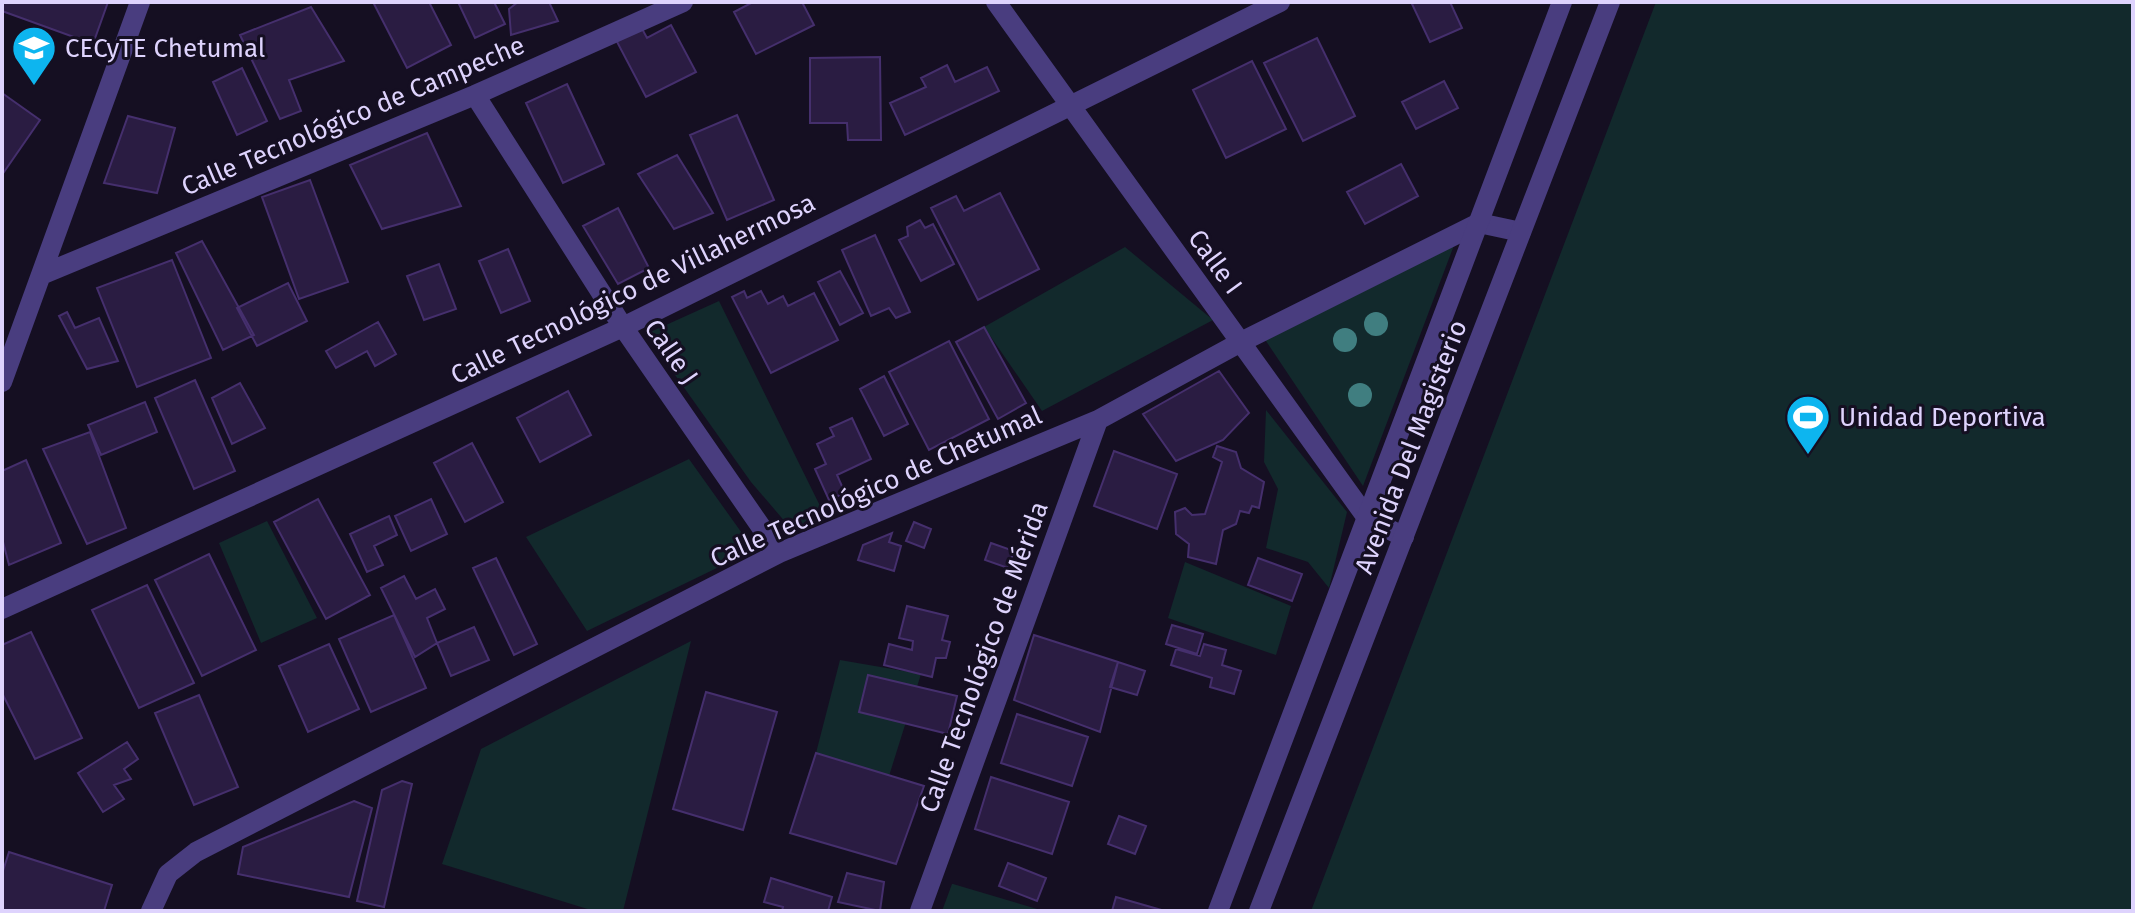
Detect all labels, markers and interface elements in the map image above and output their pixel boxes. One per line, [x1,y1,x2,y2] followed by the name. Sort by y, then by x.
[10,24,58,87] school or university icon: CECyTE Chetumal
[177,30,529,202] street label: Calle Tecnológico de Campeche
[65,33,266,64] place label: CECyTE Chetumal
[446,187,820,391] street label: Calle Tecnológico de Villahermosa
[1181,224,1249,300] street label: Calle I
[638,314,704,390] street label: Calle J
[1348,316,1474,578] street label: Avenida Del Magisterio
[1784,393,1832,456] sports icon: Unidad Deportiva
[705,400,1047,574] street label: Calle Tecnológico de Chetumal
[1839,402,2046,433] place label: Unidad Deportiva
[913,497,1055,817] street label: Calle Tecnológico de Mérida

